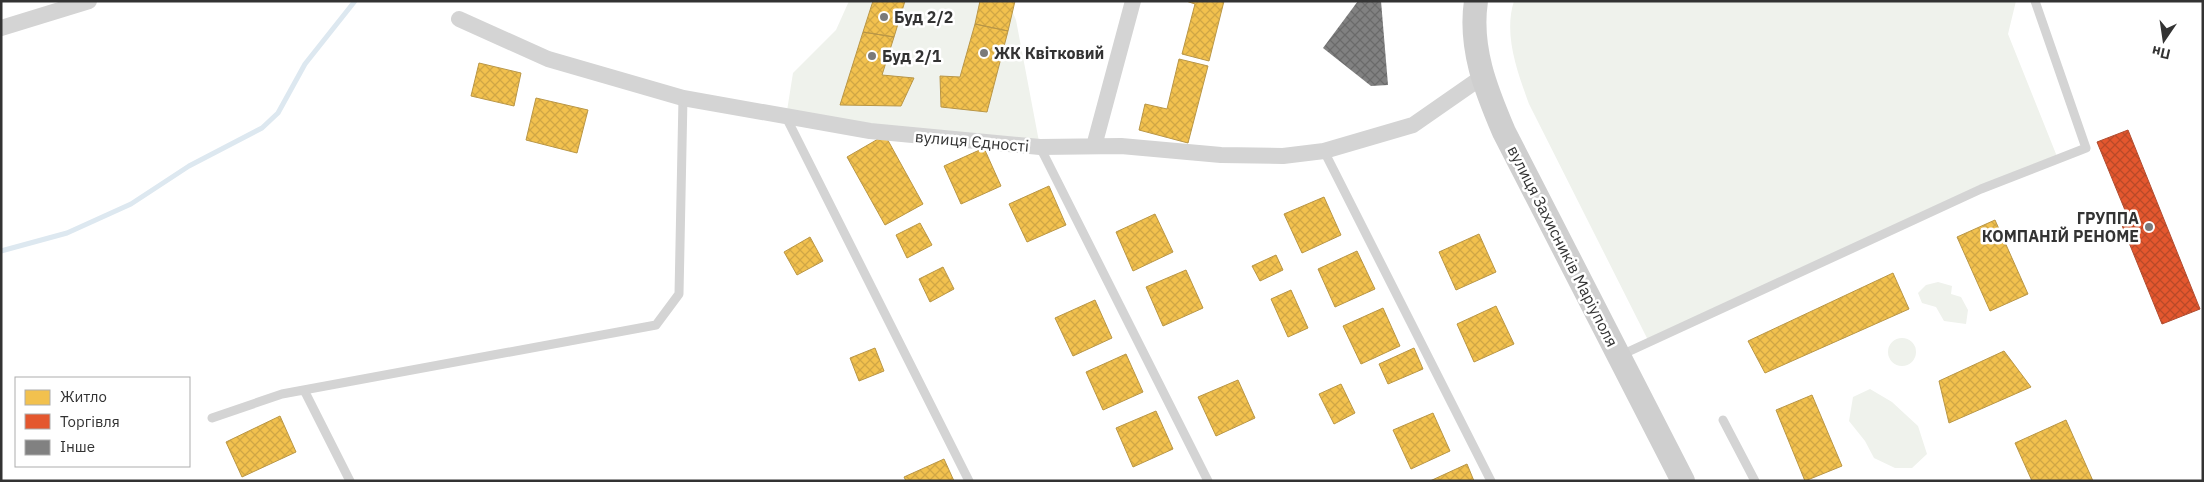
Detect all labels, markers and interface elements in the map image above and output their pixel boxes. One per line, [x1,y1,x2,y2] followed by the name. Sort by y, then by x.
[894,7,953,27] place label: Буд 2/2
[878,11,890,23] marker: Буд 2/2
[2139,15,2189,65] north arrow
[2150,42,2172,64] text: Пн
[994,43,1104,63] place label: ЖК Квітковий
[882,46,942,66] place label: Буд 2/1
[978,47,990,59] marker: ЖК Квітковий
[866,50,878,62] marker: Буд 2/1
[914,126,1030,156] street label: вулиця Єдності
[1503,142,1623,350] street label: вулиця Захисників Маріуполя
[1982,208,2139,246] place label: ГРУППА КОМПАНІЙ РЕНОМЕ
[2143,221,2155,233] marker: ГРУППА КОМПАНІЙ РЕНОМЕ
[15,377,190,467] legend
[60,387,107,406] text: Житло
[60,412,120,431] text: Торгівля
[60,437,95,456] text: Інше

